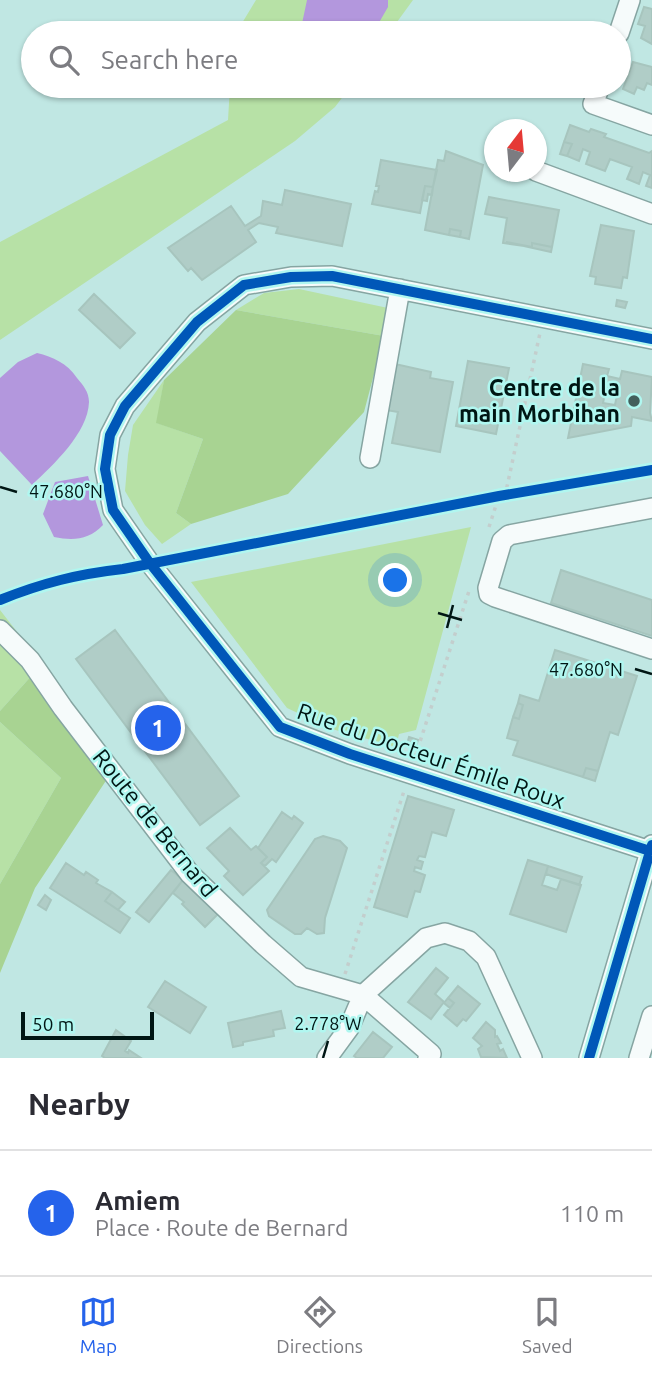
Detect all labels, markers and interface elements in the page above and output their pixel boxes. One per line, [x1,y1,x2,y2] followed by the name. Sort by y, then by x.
[21,21,631,98] search box
[45,41,83,79] icon: search
[101,45,238,74] text: Search here
[484,119,547,182] north arrow
[459,375,620,426] place label: Centre de la main Morbihan
[626,393,642,409] marker: Centre de la main Morbihan
[29,481,103,501] text: 47.680°N
[378,563,412,597] your location
[549,659,623,679] text: 47.680°N
[294,697,569,813] street label: Rue du Docteur Émile Roux
[135,702,181,754] pin: 1
[88,744,222,901] street label: Route de Bernard
[21,1009,154,1041] scale bar
[32,1013,74,1035] text: 50 m
[294,1013,362,1033] text: 2.778°W
[28,1087,130,1121] text: Nearby
[95,1186,180,1215] text: Amiem
[45,1201,57,1226] text: 1
[560,1201,624,1226] text: 110 m
[95,1215,349,1240] text: Place · Route de Bernard
[79,1293,117,1357] tab: Map
[276,1293,363,1357] tab: Directions
[522,1293,573,1357] tab: Saved

